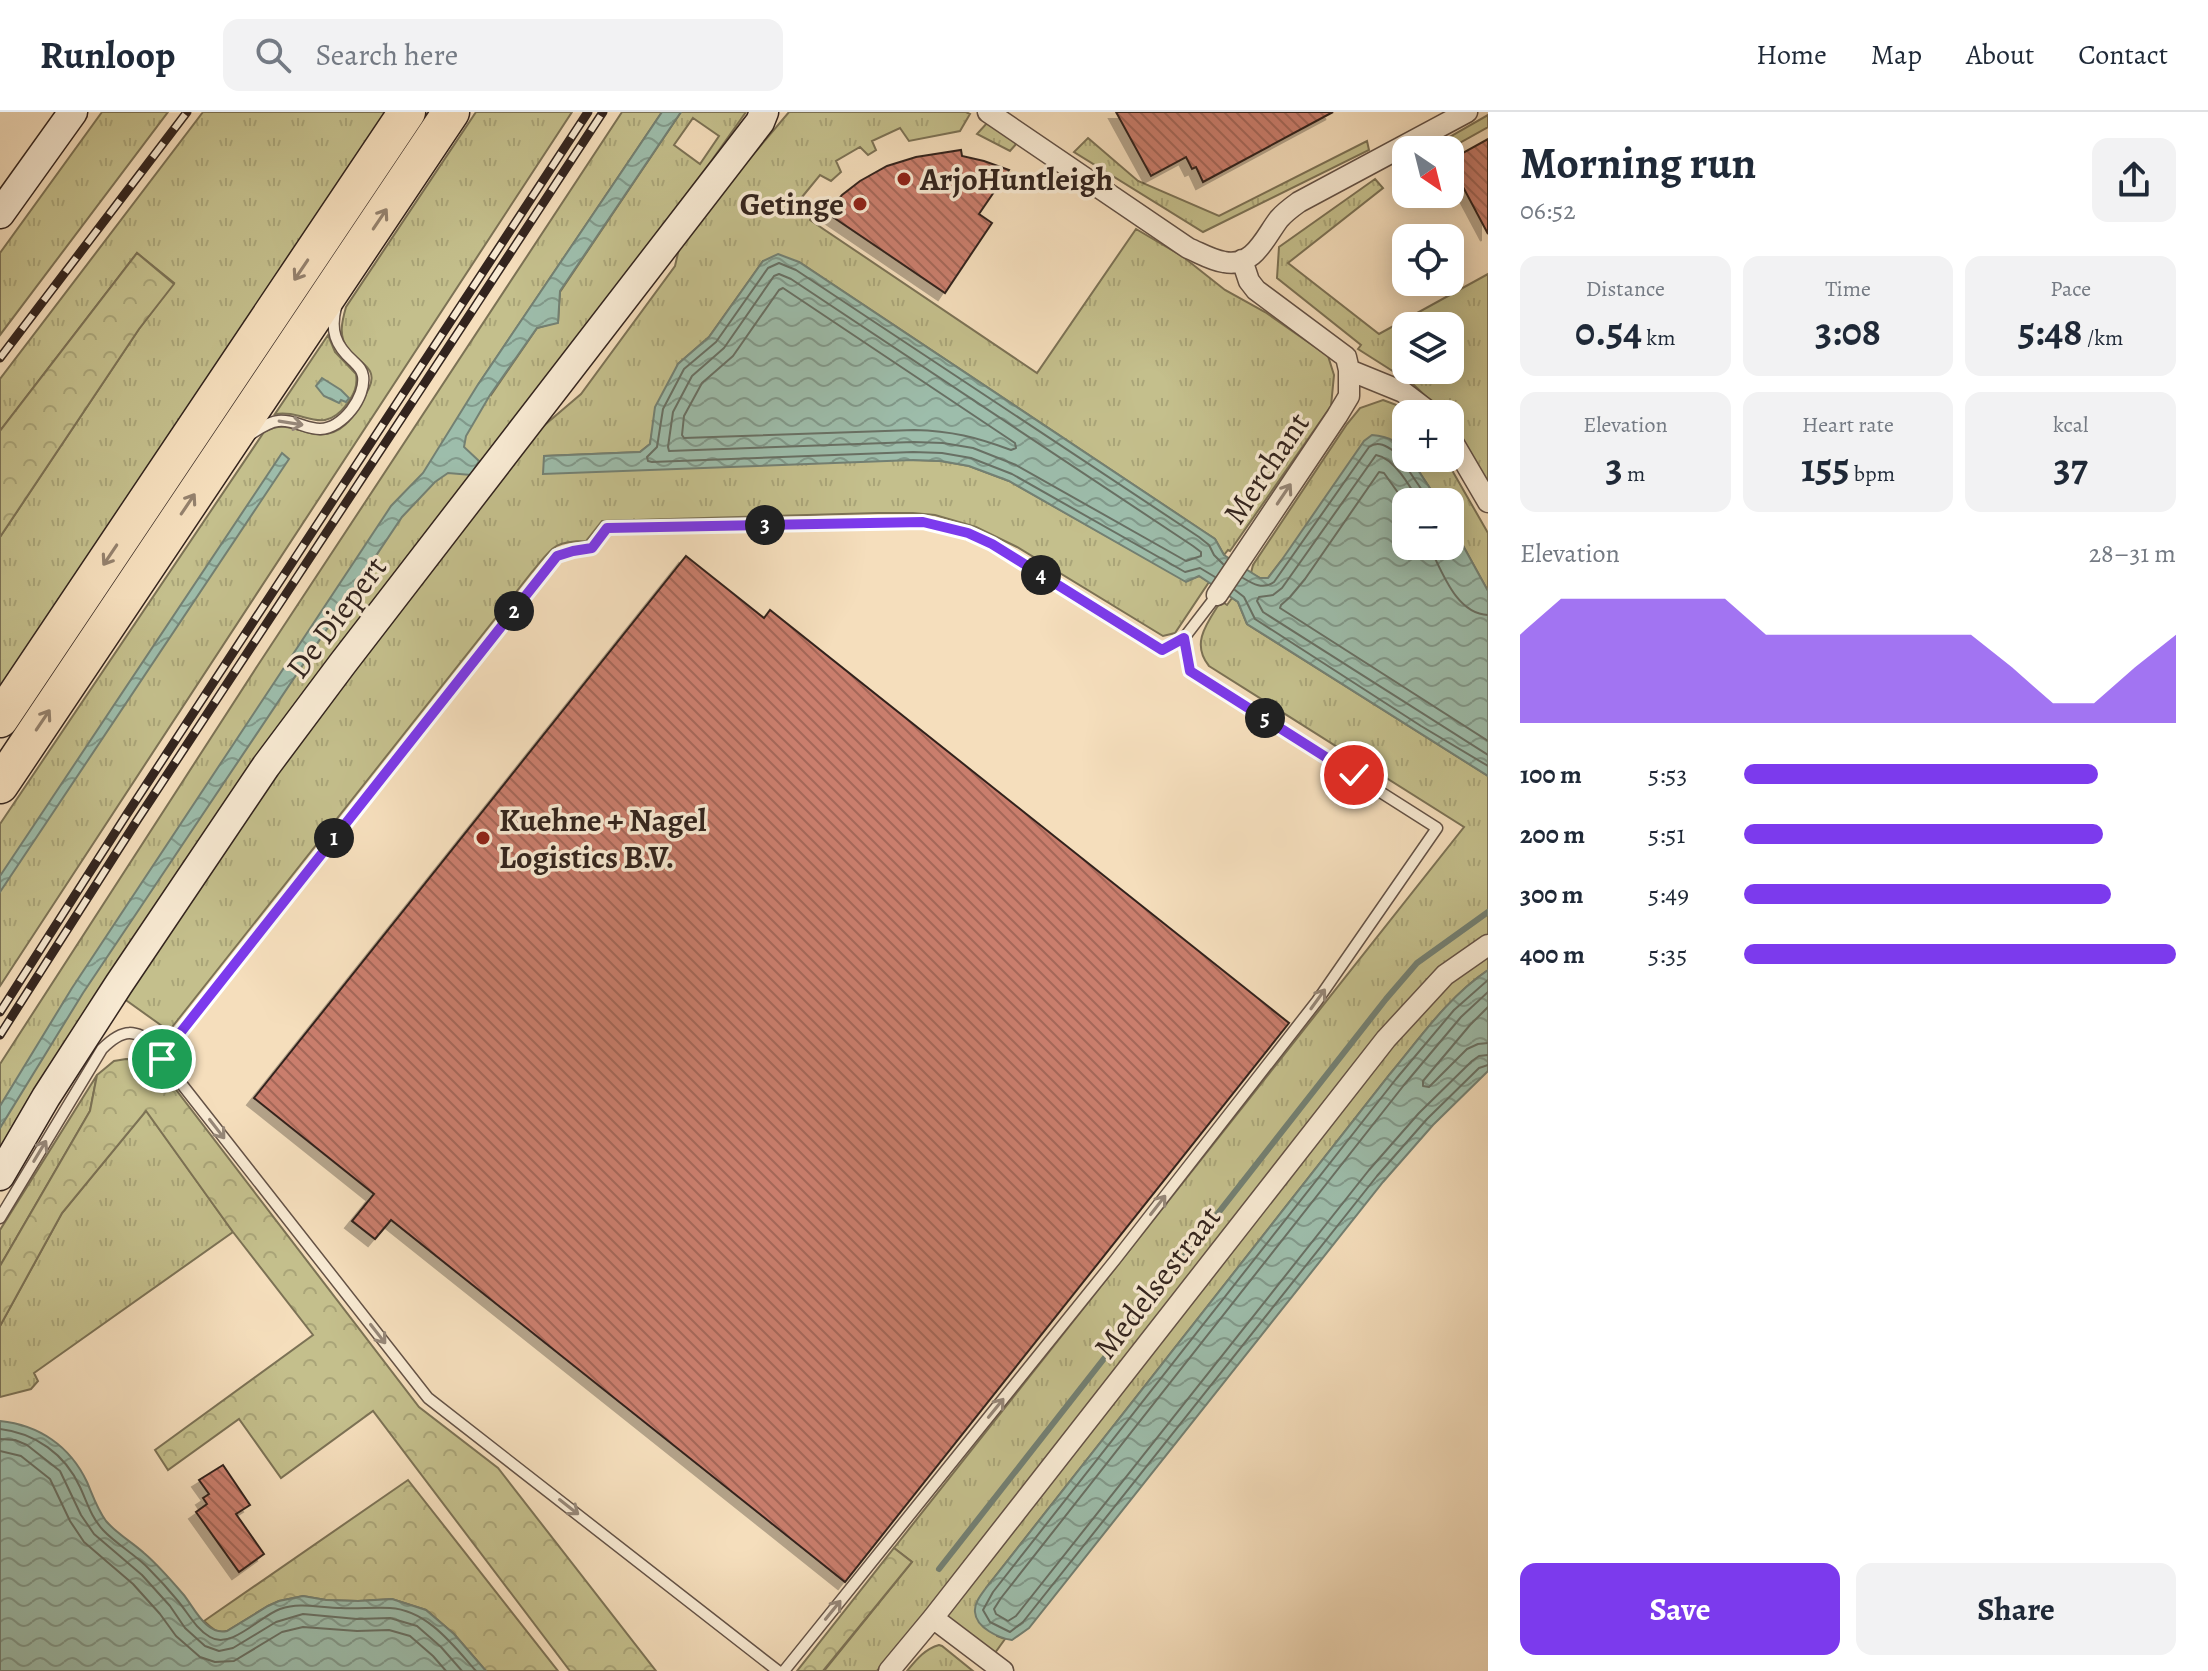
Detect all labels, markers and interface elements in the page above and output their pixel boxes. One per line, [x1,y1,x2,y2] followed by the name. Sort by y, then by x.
[223,19,783,91] search box
[40,29,175,81] text: Runloop
[251,33,295,77] icon: search
[315,35,458,75] text: Search here
[1756,36,1827,74] text: Home
[1871,36,1922,74] text: Map
[1966,36,2034,74] text: About
[2078,36,2168,74] text: Contact
[1520,133,1756,193] text: Morning run
[1392,136,1464,208] north arrow
[1392,136,1464,560] map controls
[2092,138,2176,222] button: share
[919,157,1113,201] place label: ArjoHuntleigh
[895,170,913,188] marker: ArjoHuntleigh
[740,182,844,226] place label: Getinge
[1520,193,1576,228] text: 06:52
[851,195,869,213] marker: Getinge
[372,208,388,230] one-way arrow
[1392,224,1464,296] button: locate
[293,258,310,280] one-way arrow
[1586,274,1665,304] text: Distance
[1825,274,1871,304] text: Time
[2050,274,2091,304] text: Pace
[1575,304,1642,359] text: 0.54
[1815,304,1881,359] text: 3:08
[2018,304,2083,359] text: 5:48
[1392,312,1464,384] button: layers
[1642,323,1676,353] text: km
[2083,323,2123,353] text: /km
[1392,400,1464,472] button: +
[1212,403,1320,533] street label: Merchant
[1583,410,1668,440] text: Elevation
[1802,410,1894,440] text: Heart rate
[2053,410,2088,440] text: kcal
[278,416,303,431] one-way arrow
[1605,440,1623,495] text: 3
[1801,440,1850,495] text: 155
[2054,440,2088,495] text: 37
[1623,459,1645,489] text: m
[1850,459,1895,489] text: bpm
[1276,484,1292,506] one-way arrow
[1392,488,1464,560] button: −
[180,494,196,516] one-way arrow
[745,505,785,545] pin: 3
[760,510,770,540] text: 3
[1520,536,1620,571] text: Elevation
[2089,536,2176,571] text: 28–31 m
[102,544,118,566] one-way arrow
[275,547,397,687] street label: De Diepert
[1021,555,1061,595] pin: 4
[1036,560,1046,590] text: 4
[494,591,534,631] pin: 2
[509,596,519,626] text: 2
[1245,698,1285,738] pin: 5
[1260,703,1270,733] text: 5
[35,710,52,732] one-way arrow
[1320,741,1388,809] pin
[1332,753,1376,797] icon: check
[1520,757,1582,792] text: 100 m
[1648,757,1687,792] text: 5:53
[499,798,707,879] place label: Kuehne + Nagel Logistics B.V.
[1520,817,1585,852] text: 200 m
[1648,817,1685,852] text: 5:51
[314,818,354,858] pin: 1
[330,823,338,853] text: 1
[474,829,492,847] marker: Kuehne + Nagel Logistics B.V.
[1520,877,1584,912] text: 300 m
[1648,877,1689,912] text: 5:49
[1520,937,1585,972] text: 400 m
[1648,937,1687,972] text: 5:35
[1309,989,1326,1010] one-way arrow
[128,1025,196,1093] pin
[140,1037,184,1081] icon: arrive
[208,1118,226,1139] one-way arrow
[33,1140,49,1163] one-way arrow
[1150,1195,1167,1216] one-way arrow
[1083,1196,1231,1368] street label: Medelsestraat
[369,1323,386,1344] one-way arrow
[987,1398,1005,1419] one-way arrow
[558,1499,579,1516] one-way arrow
[1520,1563,1840,1655] button: Save
[1856,1563,2176,1655] button: Share
[824,1600,842,1621] one-way arrow

